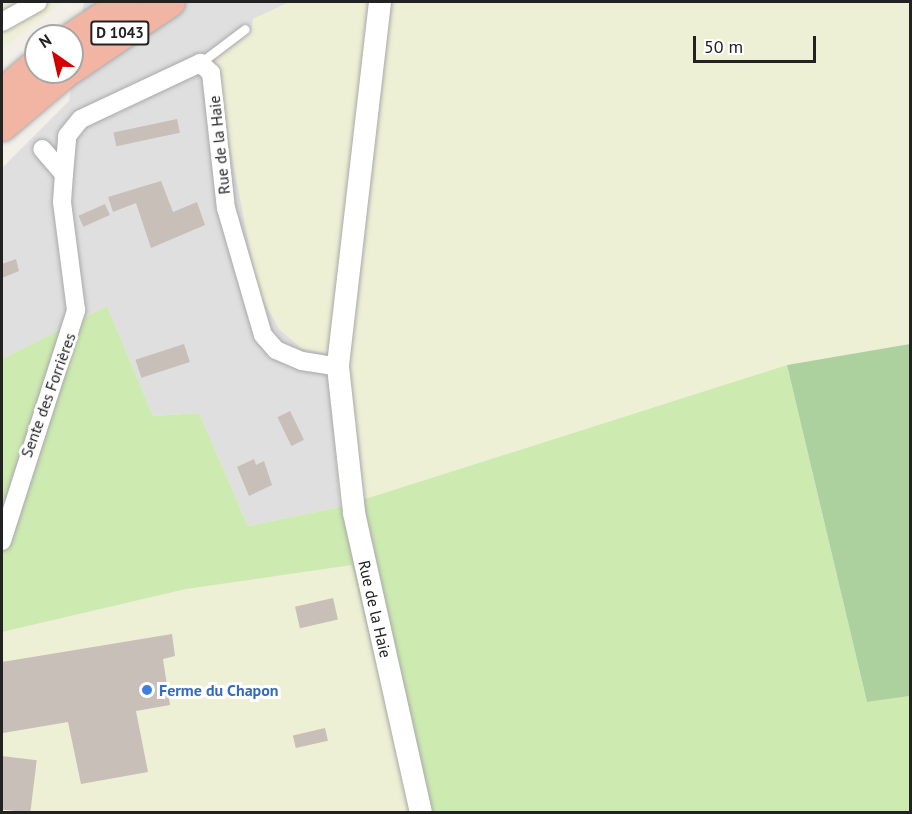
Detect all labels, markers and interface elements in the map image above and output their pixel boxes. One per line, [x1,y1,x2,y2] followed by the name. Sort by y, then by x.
[90,21,150,45] road number: D 1043
[24,24,84,84] north arrow
[696,24,819,62] scale bar
[35,30,55,52] text: N
[704,35,743,58] text: 50 m
[204,95,234,195] street label: Rue de la Haie
[17,330,79,460] street label: Sente des Forrières
[354,558,396,660] street label: Rue de la Haie
[159,680,279,700] place label: Ferme du Chapon
[140,683,154,697] marker: Ferme du Chapon

